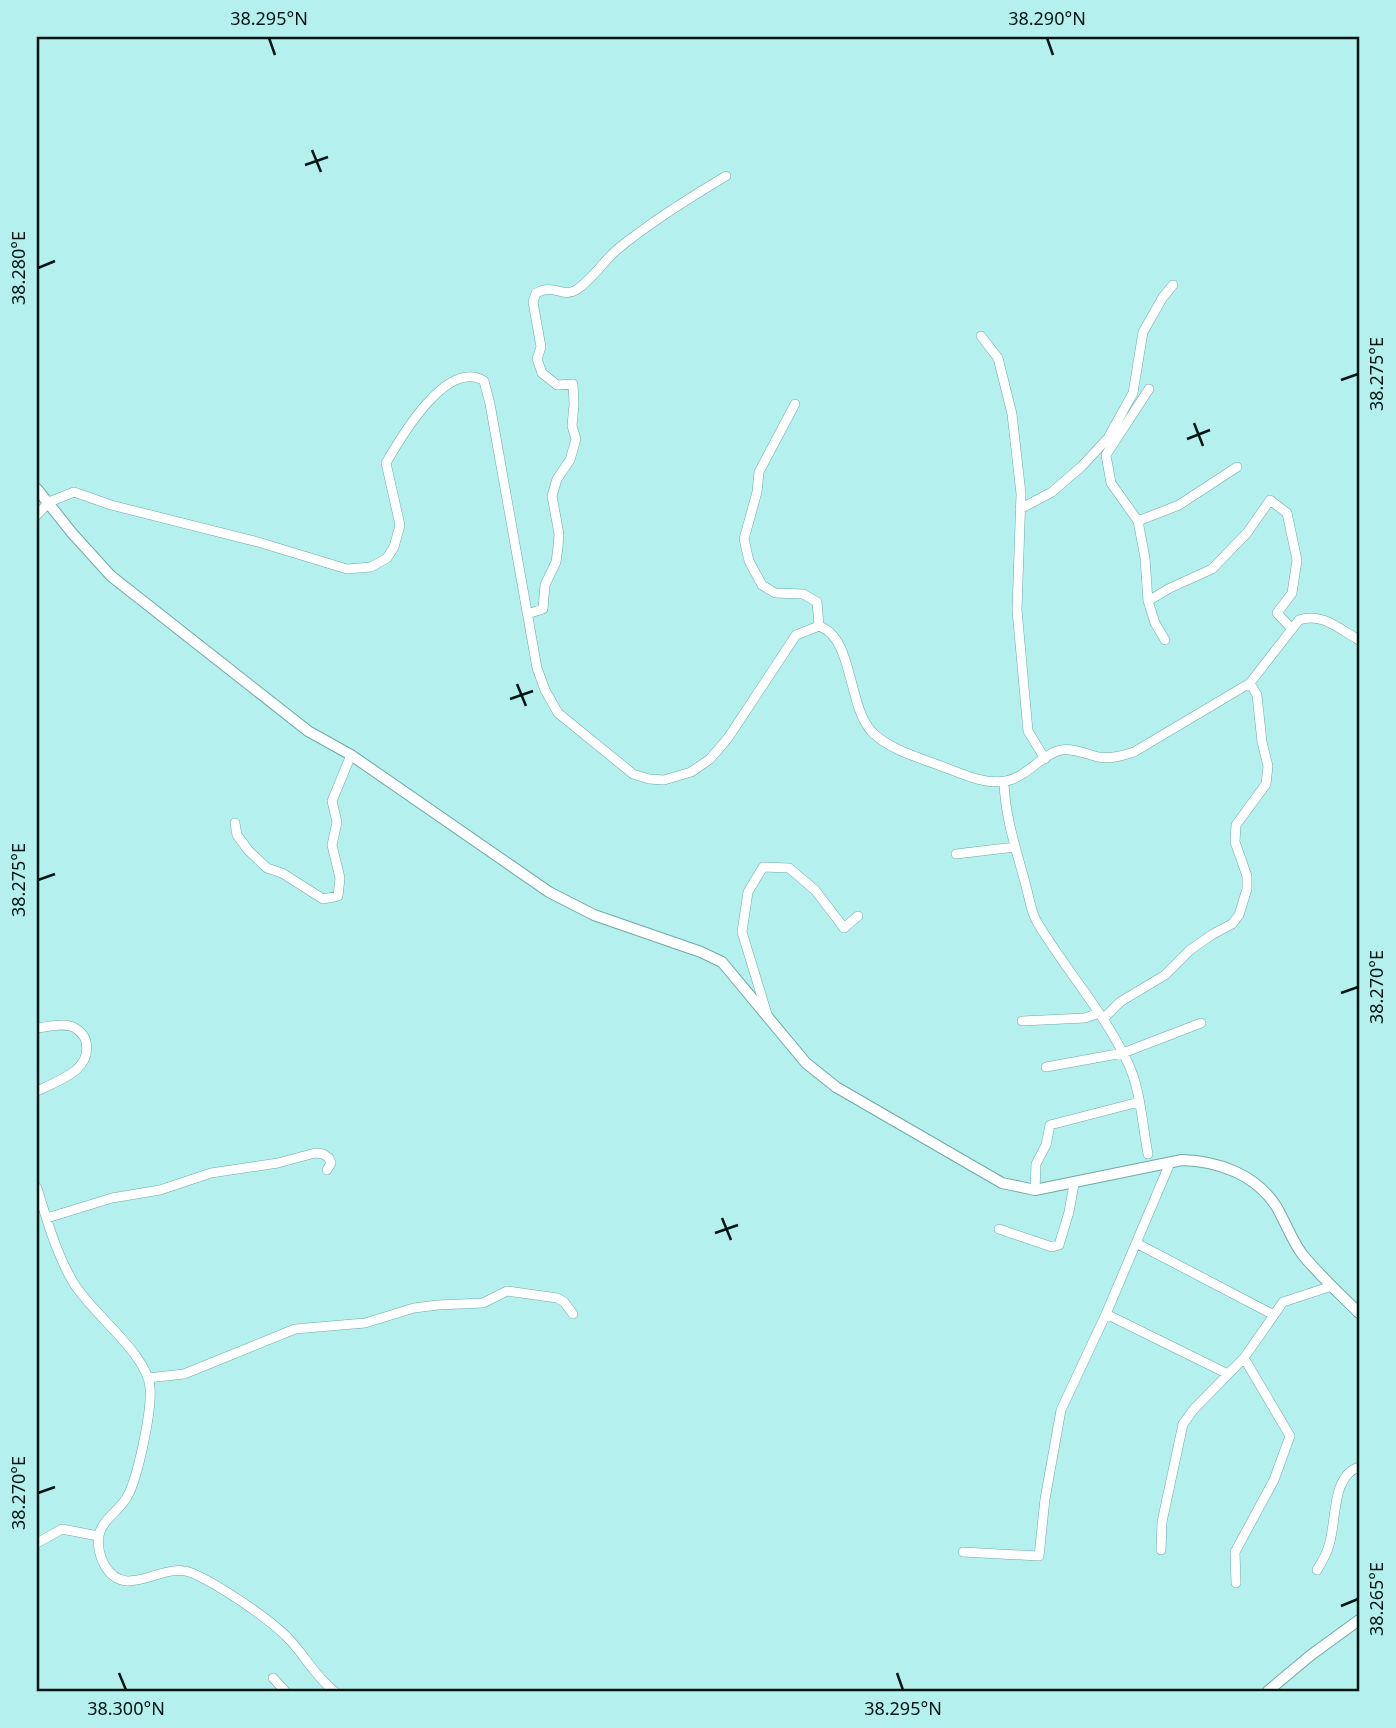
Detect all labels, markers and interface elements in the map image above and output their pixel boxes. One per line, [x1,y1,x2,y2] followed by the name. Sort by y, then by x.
[230,6,308,30] text: 38.295°N
[1008,6,1086,30] text: 38.290°N
[6,231,30,305] text: 38.280°E
[1364,337,1388,411] text: 38.275°E
[6,843,30,917] text: 38.275°E
[1364,950,1388,1024] text: 38.270°E
[6,1456,30,1530] text: 38.270°E
[1364,1562,1388,1636] text: 38.265°E
[87,1696,165,1720] text: 38.300°N
[864,1696,942,1720] text: 38.295°N

